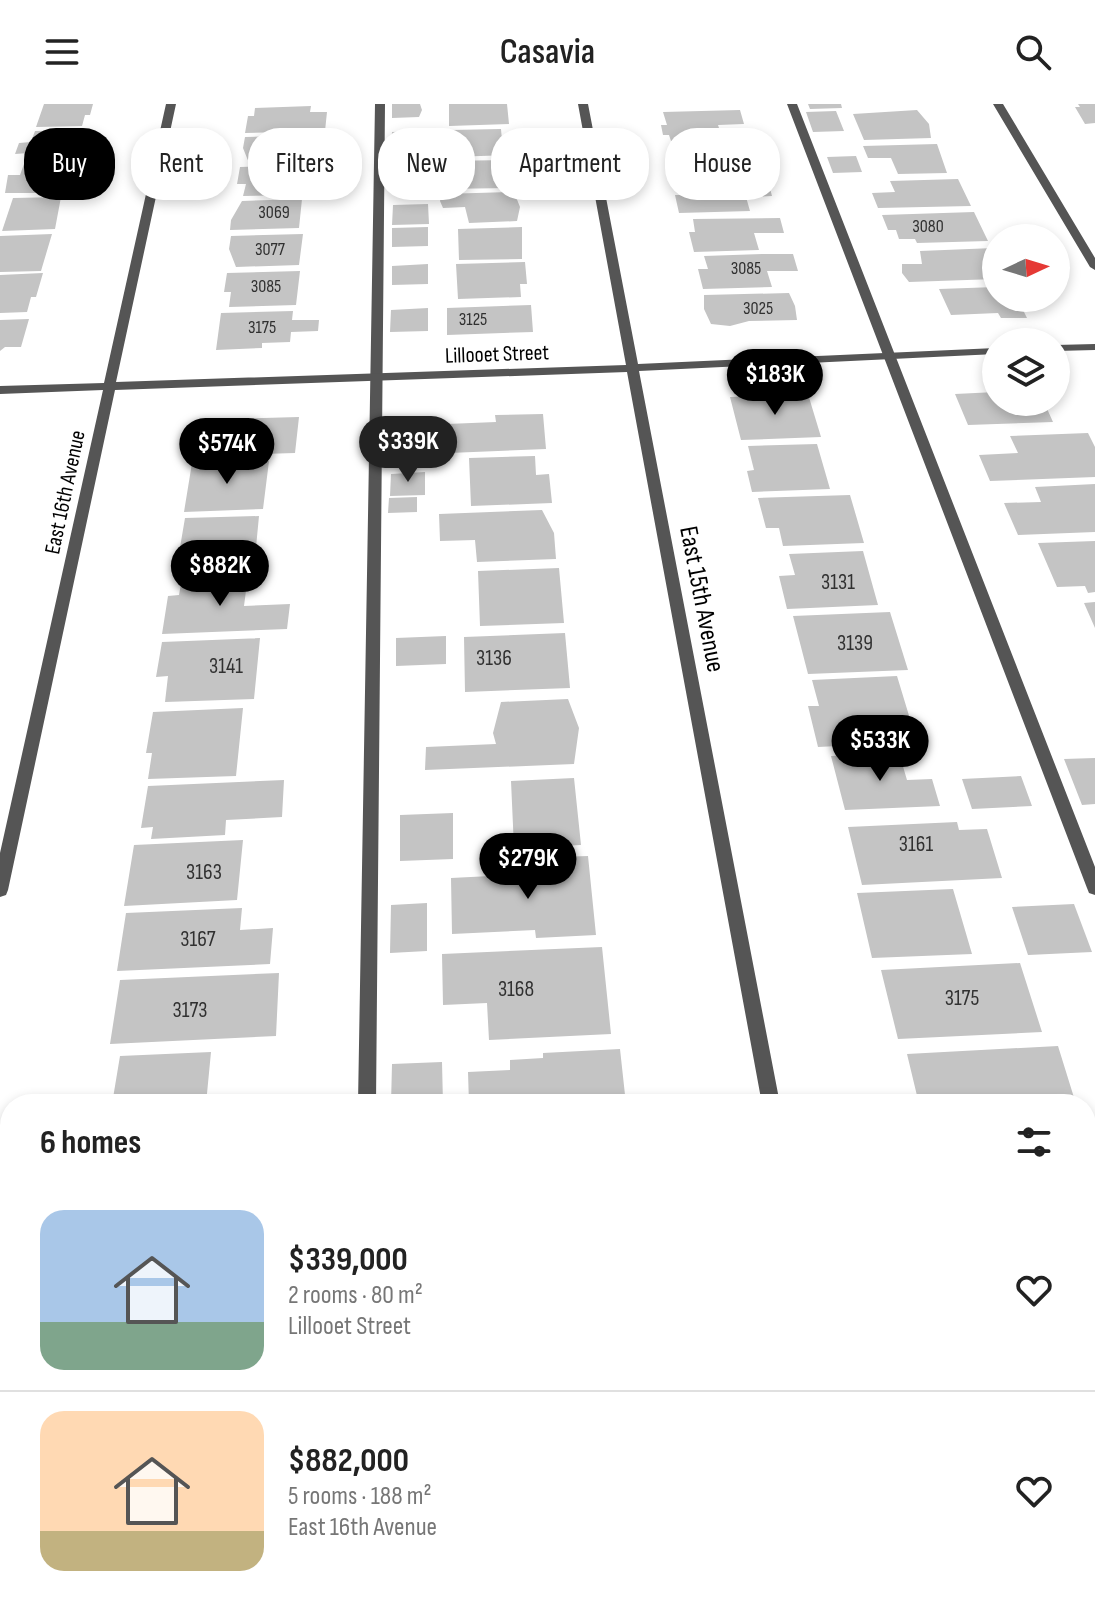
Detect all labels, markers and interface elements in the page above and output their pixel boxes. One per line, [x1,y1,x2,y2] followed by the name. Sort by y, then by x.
[40,30,84,74] icon: menu
[1011,30,1055,74] icon: search
[500,31,595,74] text: Casavia
[24,128,115,200] chip: Buy
[131,128,232,200] chip: Rent
[248,128,362,200] chip: Filters
[378,128,475,200] chip: New
[491,128,649,200] chip: Apartment
[665,128,780,200] chip: House
[258,202,290,223] house number: 3069
[912,216,944,237] house number: 3080
[982,224,1070,312] north arrow
[982,224,1070,416] map controls
[255,239,286,260] house number: 3077
[731,258,761,279] house number: 3085
[251,276,281,297] house number: 3085
[743,298,773,319] house number: 3025
[459,309,487,330] house number: 3125
[248,317,276,338] house number: 3175
[982,328,1070,416] button: layers
[445,339,550,370] street label: Lillooet Street
[719,349,831,417] pin: $183K
[745,359,805,390] text: $183K
[352,416,464,484] pin: $339K
[171,418,283,486] pin: $574K
[377,426,439,457] text: $339K
[39,428,92,557] street label: East 16th Avenue
[197,428,257,459] text: $574K
[672,524,731,675] street label: East 15th Avenue
[164,540,276,608] pin: $882K
[189,550,251,581] text: $882K
[821,569,855,596] house number: 3131
[837,630,873,657] house number: 3139
[476,645,512,672] house number: 3136
[209,653,243,680] house number: 3141
[824,715,936,783] pin: $533K
[850,725,910,756] text: $533K
[899,831,933,858] house number: 3161
[472,833,584,901] pin: $279K
[497,843,559,874] text: $279K
[186,859,222,886] house number: 3163
[180,926,216,953] house number: 3167
[498,976,534,1003] house number: 3168
[945,985,979,1012] house number: 3175
[173,997,207,1024] house number: 3173
[1012,1120,1056,1164] icon: filters
[40,1122,141,1163] text: 6 homes
[288,1239,408,1280] text: $339,000
[104,1242,200,1338] icon: home
[1012,1268,1056,1312] icon: heart
[288,1280,423,1311] text: 2 rooms · 80 m²
[288,1311,411,1342] text: Lillooet Street
[288,1440,409,1481] text: $882,000
[104,1443,200,1539] icon: home
[1012,1469,1056,1513] icon: heart
[288,1481,431,1512] text: 5 rooms · 188 m²
[288,1512,437,1543] text: East 16th Avenue

